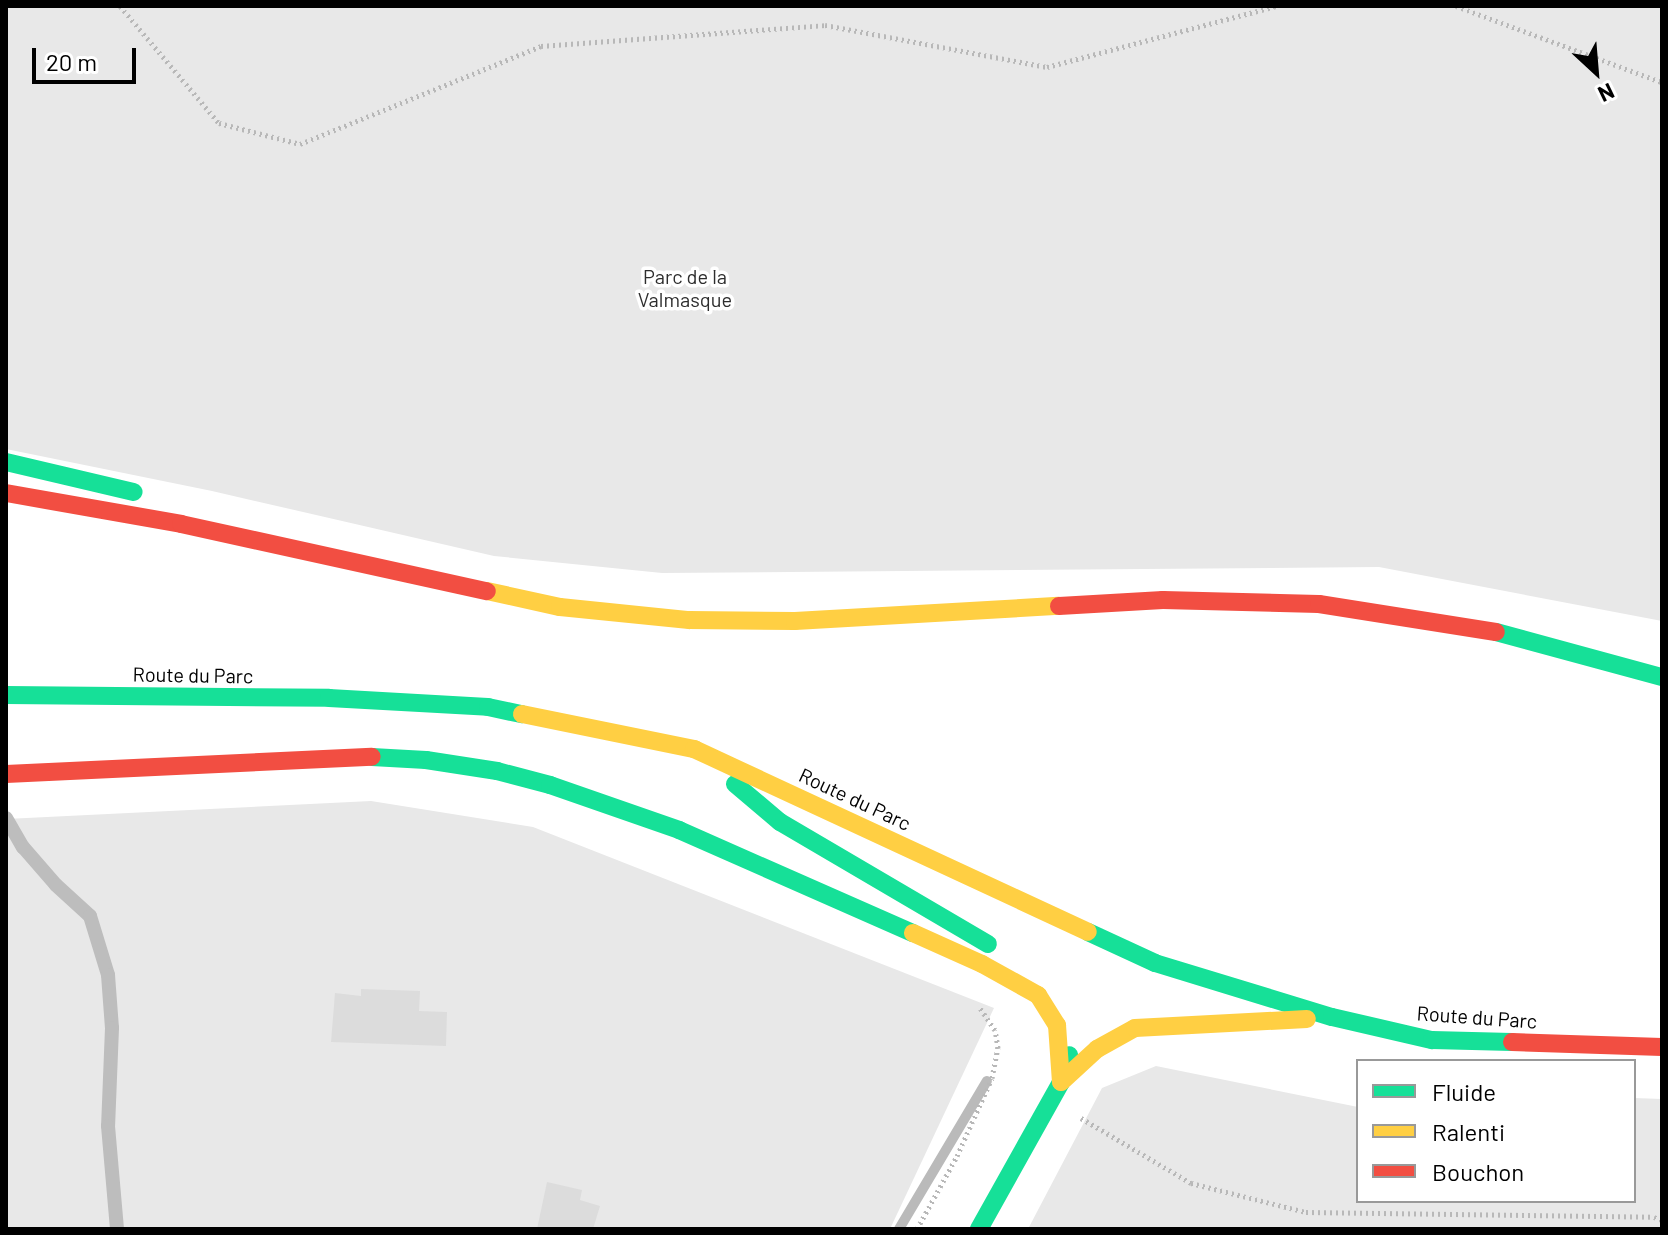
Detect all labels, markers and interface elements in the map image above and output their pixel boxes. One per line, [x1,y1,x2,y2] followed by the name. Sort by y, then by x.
[36,32,140,82] scale bar
[1556,32,1636,112] north arrow
[46,47,97,76] text: 20 m
[1594,79,1619,108] text: N
[638,265,732,312] park label: Parc de la Valmasque
[132,662,254,688] street label: Route du Parc
[795,763,915,835] street label: Route du Parc
[1416,1001,1538,1033] street label: Route du Parc
[1356,1059,1636,1203] legend
[1432,1077,1496,1106] text: Fluide
[1432,1117,1505,1146] text: Ralenti
[1432,1157,1524,1186] text: Bouchon

